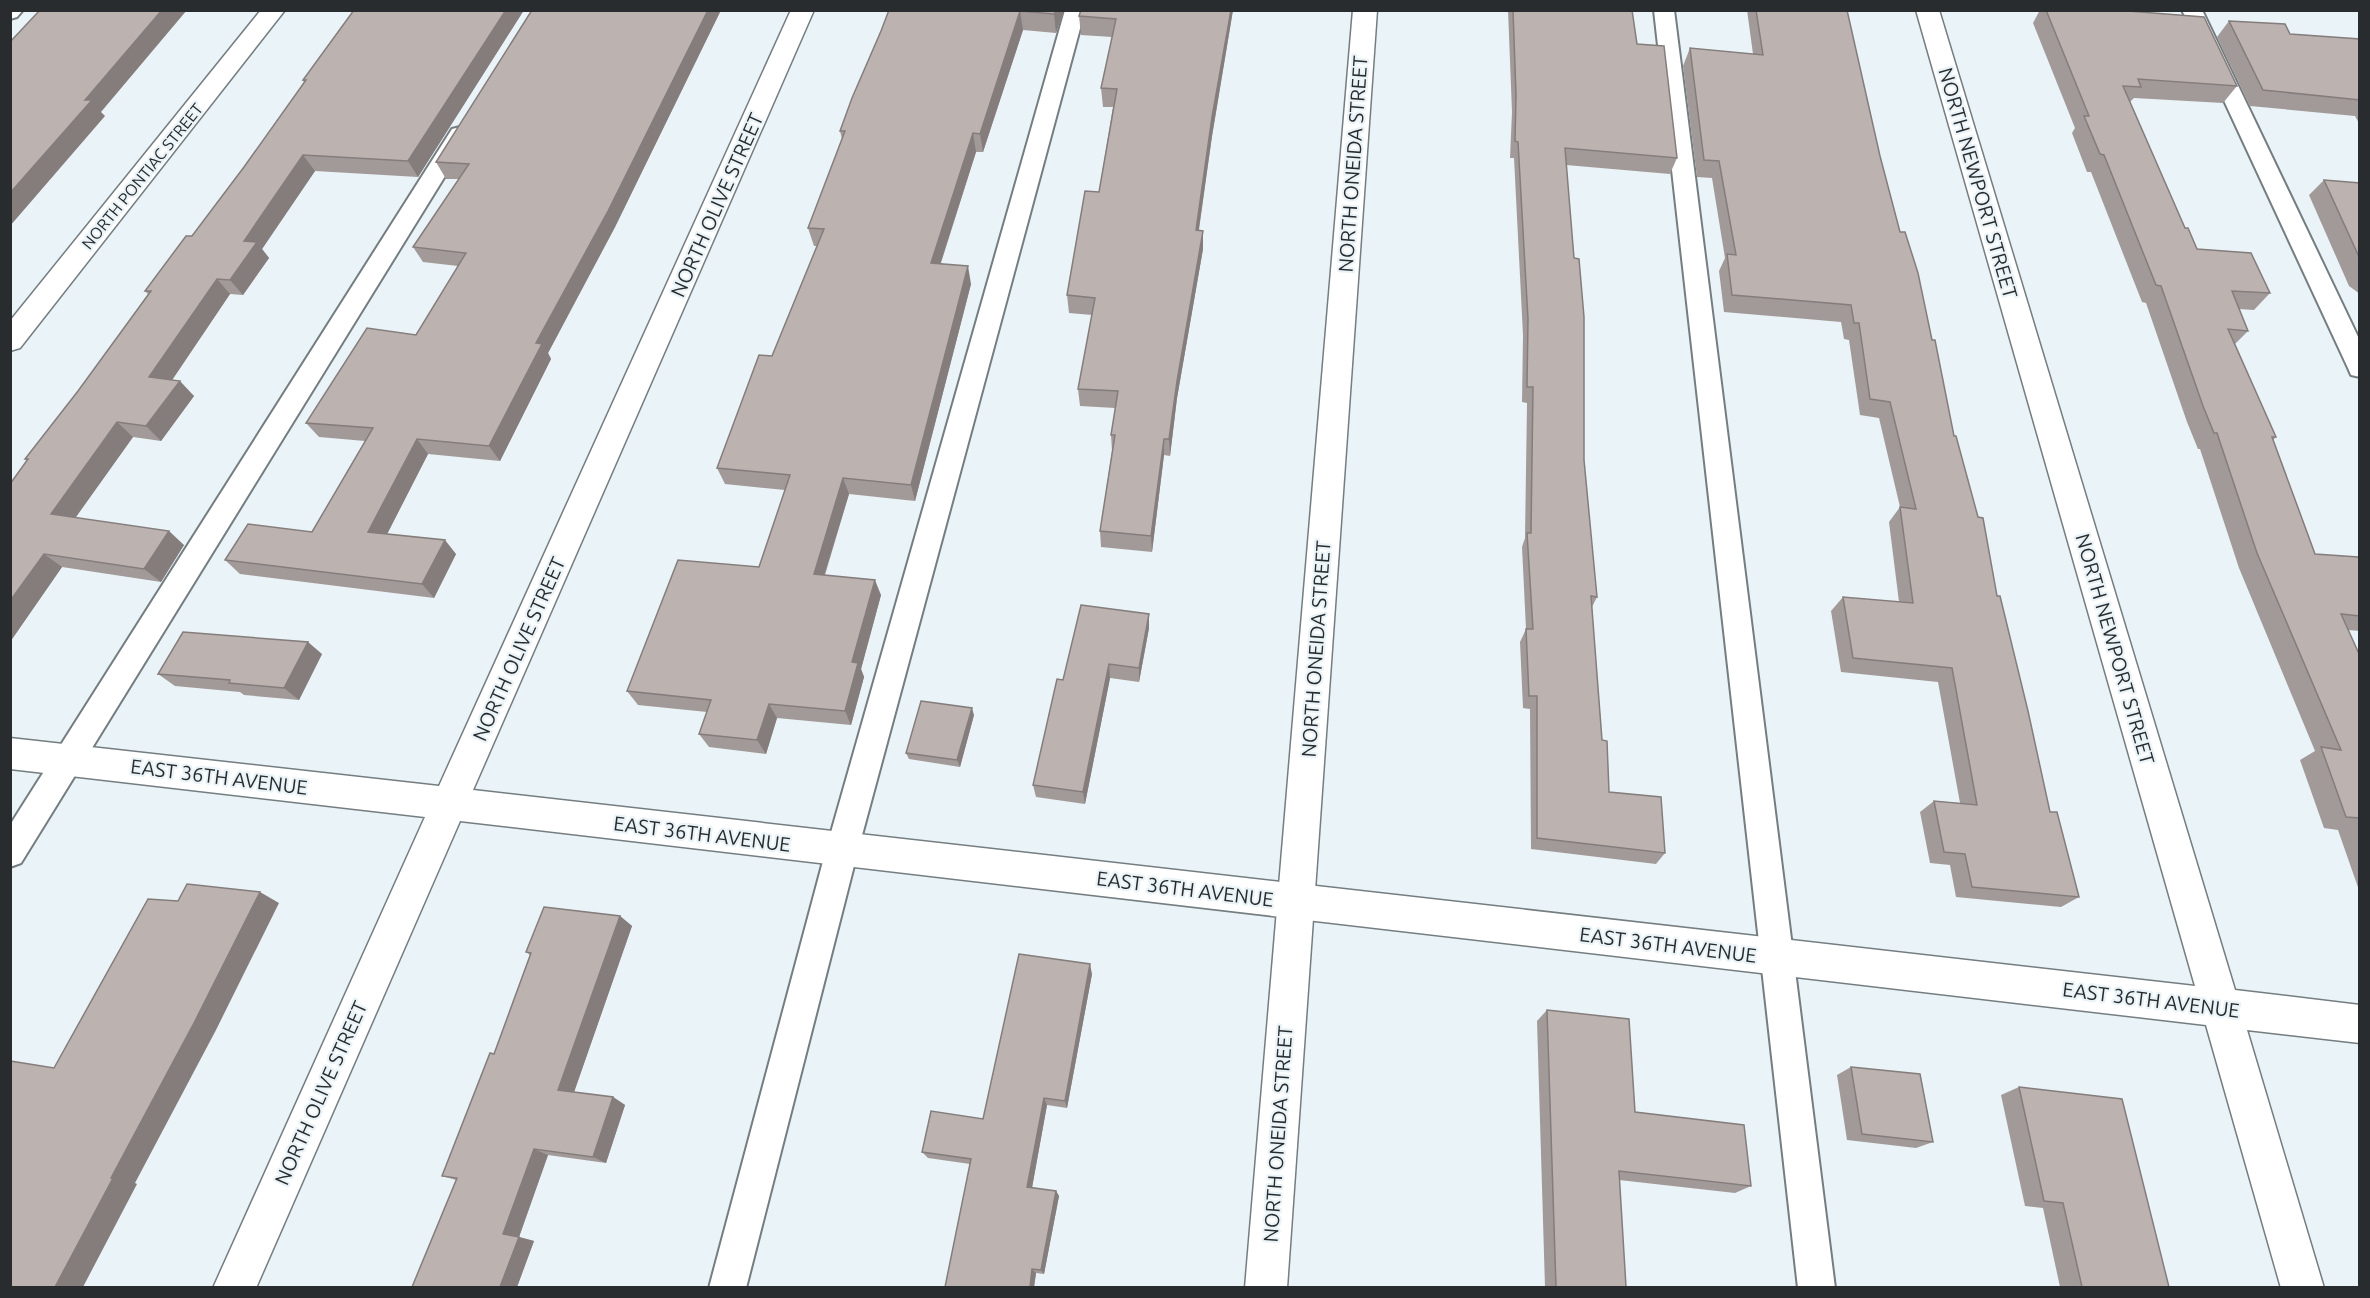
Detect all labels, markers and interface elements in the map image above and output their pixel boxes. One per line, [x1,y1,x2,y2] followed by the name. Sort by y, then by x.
[1333,55,1372,273] street label: NORTH ONEIDA STREET
[1934,65,2022,301] street label: NORTH NEWPORT STREET
[78,100,206,252] street label: NORTH PONTIAC STREET
[666,109,767,300] street label: NORTH OLIVE STREET
[2071,531,2159,767] street label: NORTH NEWPORT STREET
[1296,540,1335,758] street label: NORTH ONEIDA STREET
[468,553,569,744] street label: NORTH OLIVE STREET
[129,754,309,799] street label: EAST 36TH AVENUE
[612,811,792,856] street label: EAST 36TH AVENUE
[1095,866,1275,911] street label: EAST 36TH AVENUE
[1578,922,1758,967] street label: EAST 36TH AVENUE
[2061,977,2241,1022] street label: EAST 36TH AVENUE
[270,997,371,1188] street label: NORTH OLIVE STREET
[1258,1025,1297,1243] street label: NORTH ONEIDA STREET

